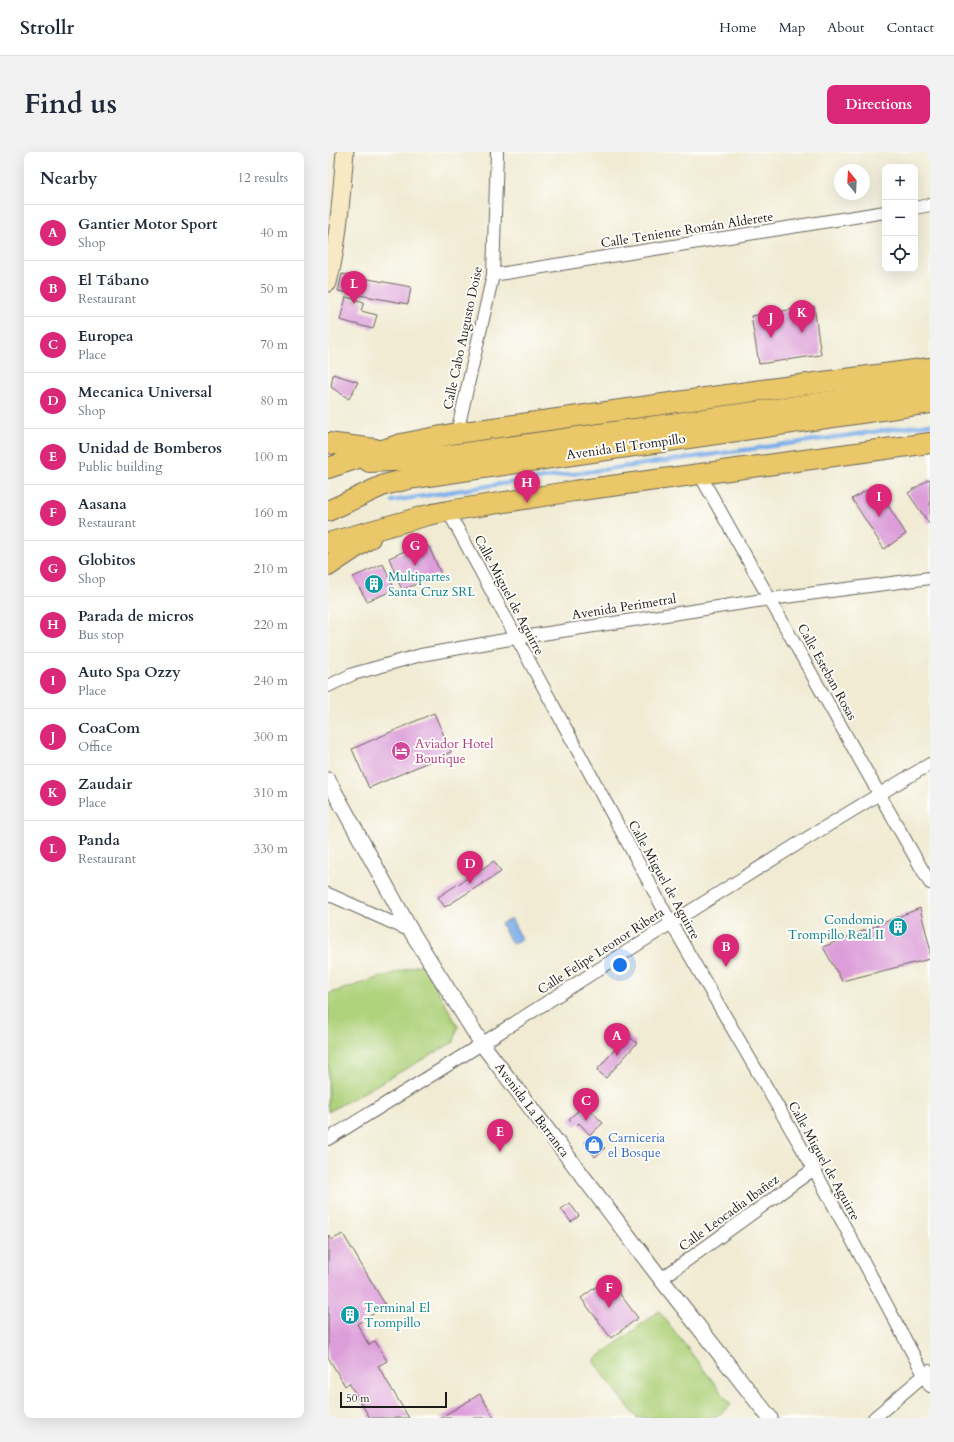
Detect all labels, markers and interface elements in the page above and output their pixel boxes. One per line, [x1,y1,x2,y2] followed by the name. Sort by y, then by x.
[20,15,74,41] text: Strollr
[719,18,757,37] text: Home
[779,18,805,37] text: Map
[827,18,864,37] text: About
[886,18,934,37] text: Contact
[24,85,117,123] text: Find us
[827,85,930,124] button: Directions
[834,164,870,200] north arrow
[882,164,918,272] map controls
[882,164,918,200] button: +
[40,167,97,190] text: Nearby
[237,169,288,187] text: 12 results
[882,200,918,236] button: −
[599,207,775,253] street label: Calle Teniente Román Alderete
[78,214,217,234] text: Gantier Motor Sport
[48,224,58,242] text: A
[260,224,288,242] text: 40 m
[78,234,106,252] text: Shop
[882,236,918,272] button: locate
[439,265,487,411] street label: Calle Cabo Augusto Doise
[78,270,149,290] text: El Tábano
[341,271,367,304] pin: L
[48,280,58,298] text: B
[260,280,288,298] text: 50 m
[78,290,136,308] text: Restaurant
[789,300,815,333] pin: K
[758,305,784,338] pin: J
[78,326,134,346] text: Europea
[48,336,58,354] text: C
[260,336,288,354] text: 70 m
[78,346,106,364] text: Place
[78,382,212,402] text: Mecanica Universal
[47,392,59,410] text: D
[260,392,288,410] text: 80 m
[78,402,106,420] text: Shop
[565,430,687,464] street label: Avenida El Trompillo
[78,438,222,458] text: Unidad de Bomberos
[49,448,57,466] text: E
[254,448,288,466] text: 100 m
[78,458,163,476] text: Public building
[514,470,540,503] pin: H
[866,484,892,517] pin: I
[78,494,127,514] text: Aasana
[49,504,57,522] text: F
[254,504,288,522] text: 160 m
[78,514,136,532] text: Restaurant
[470,532,548,658] street label: Calle Miguel de Aguirre
[402,533,428,566] pin: G
[78,550,136,570] text: Globitos
[48,560,58,578] text: G
[254,560,288,578] text: 210 m
[388,568,475,601] place label: Multipartes Santa Cruz SRL
[78,570,106,588] text: Shop
[363,573,385,595] building icon: Multipartes Santa Cruz SRL
[571,590,678,624] street label: Avenida Perimetral
[78,606,194,626] text: Parada de micros
[47,616,59,634] text: H
[254,616,288,634] text: 220 m
[793,621,861,723] street label: Calle Esteban Rosas
[78,626,124,644] text: Bus stop
[78,662,181,682] text: Auto Spa Ozzy
[50,672,56,690] text: I
[254,672,288,690] text: 240 m
[78,682,106,700] text: Place
[78,718,140,738] text: CoaCom
[51,728,55,746] text: J
[254,728,288,746] text: 300 m
[415,735,494,768] place label: Aviador Hotel Boutique
[78,738,112,756] text: Office
[390,740,412,762] hotel icon: Aviador Hotel Boutique
[78,774,132,794] text: Zaudair
[48,784,58,802] text: K
[254,784,288,802] text: 310 m
[78,794,106,812] text: Place
[624,817,704,943] street label: Calle Miguel de Aguirre
[78,830,120,850] text: Panda
[49,840,57,858] text: L
[254,840,288,858] text: 330 m
[78,850,136,868] text: Restaurant
[457,851,483,884] pin: D
[534,903,668,999] street label: Calle Felipe Leonor Ribera
[788,911,884,944] place label: Condomio Trompillo Real II
[887,916,909,938] building icon: Condomio Trompillo Real II
[713,934,739,967] pin: B
[610,955,630,975] your location
[604,1023,630,1056] pin: A
[490,1059,574,1161] street label: Avenida La Barranca
[573,1088,599,1121] pin: C
[784,1098,864,1224] street label: Calle Miguel de Aguirre
[487,1119,513,1152] pin: E
[608,1129,666,1162] place label: Carniceria el Bosque
[583,1134,605,1156] shop icon: Carniceria el Bosque
[675,1170,783,1255] street label: Calle Leocadia Ibañez
[596,1275,622,1308] pin: F
[364,1299,431,1332] place label: Terminal El Trompillo
[339,1304,361,1326] building icon: Terminal El Trompillo
[340,1390,447,1409] scale bar
[346,1391,370,1406] text: 50 m

